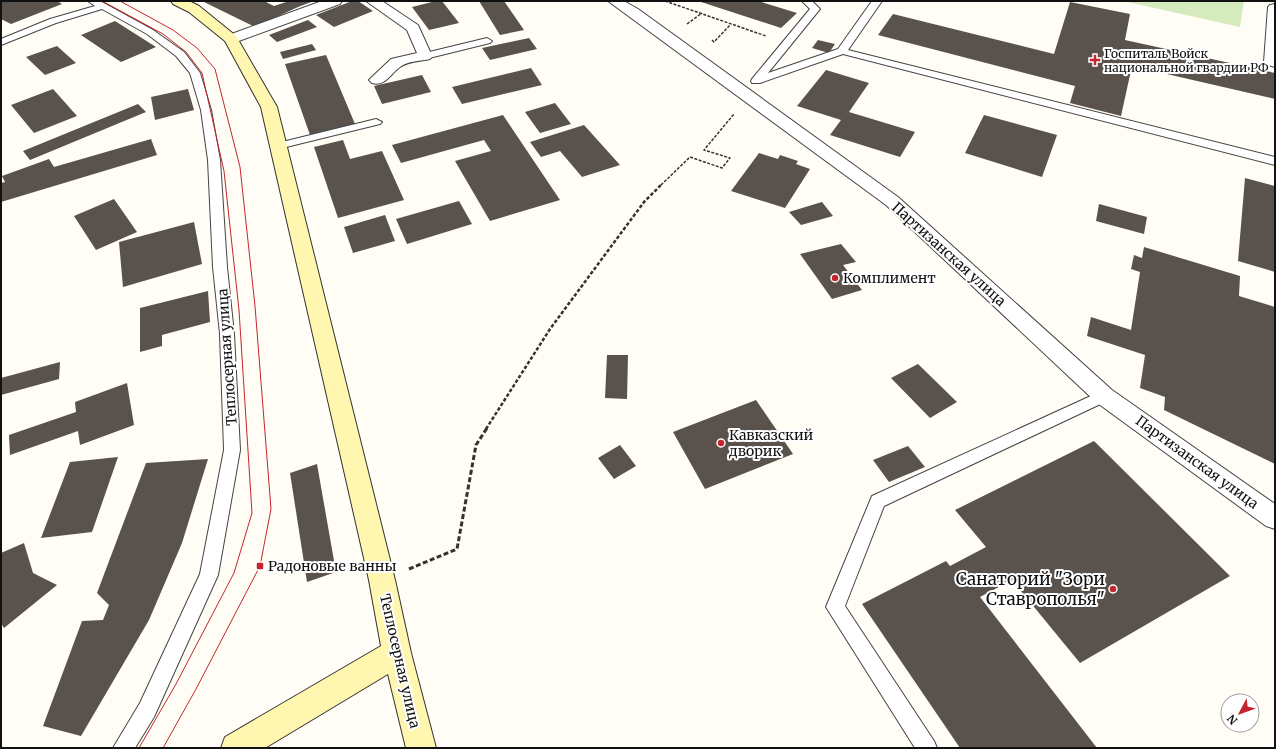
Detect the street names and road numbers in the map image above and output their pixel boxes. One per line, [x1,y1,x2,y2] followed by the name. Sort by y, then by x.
[888,198,1010,310] street label: Партизанская улица
[213,287,241,426] street label: Теплосерная улица
[1132,411,1262,513] street label: Партизанская улица
[376,592,424,730] street label: Теплосерная улица

